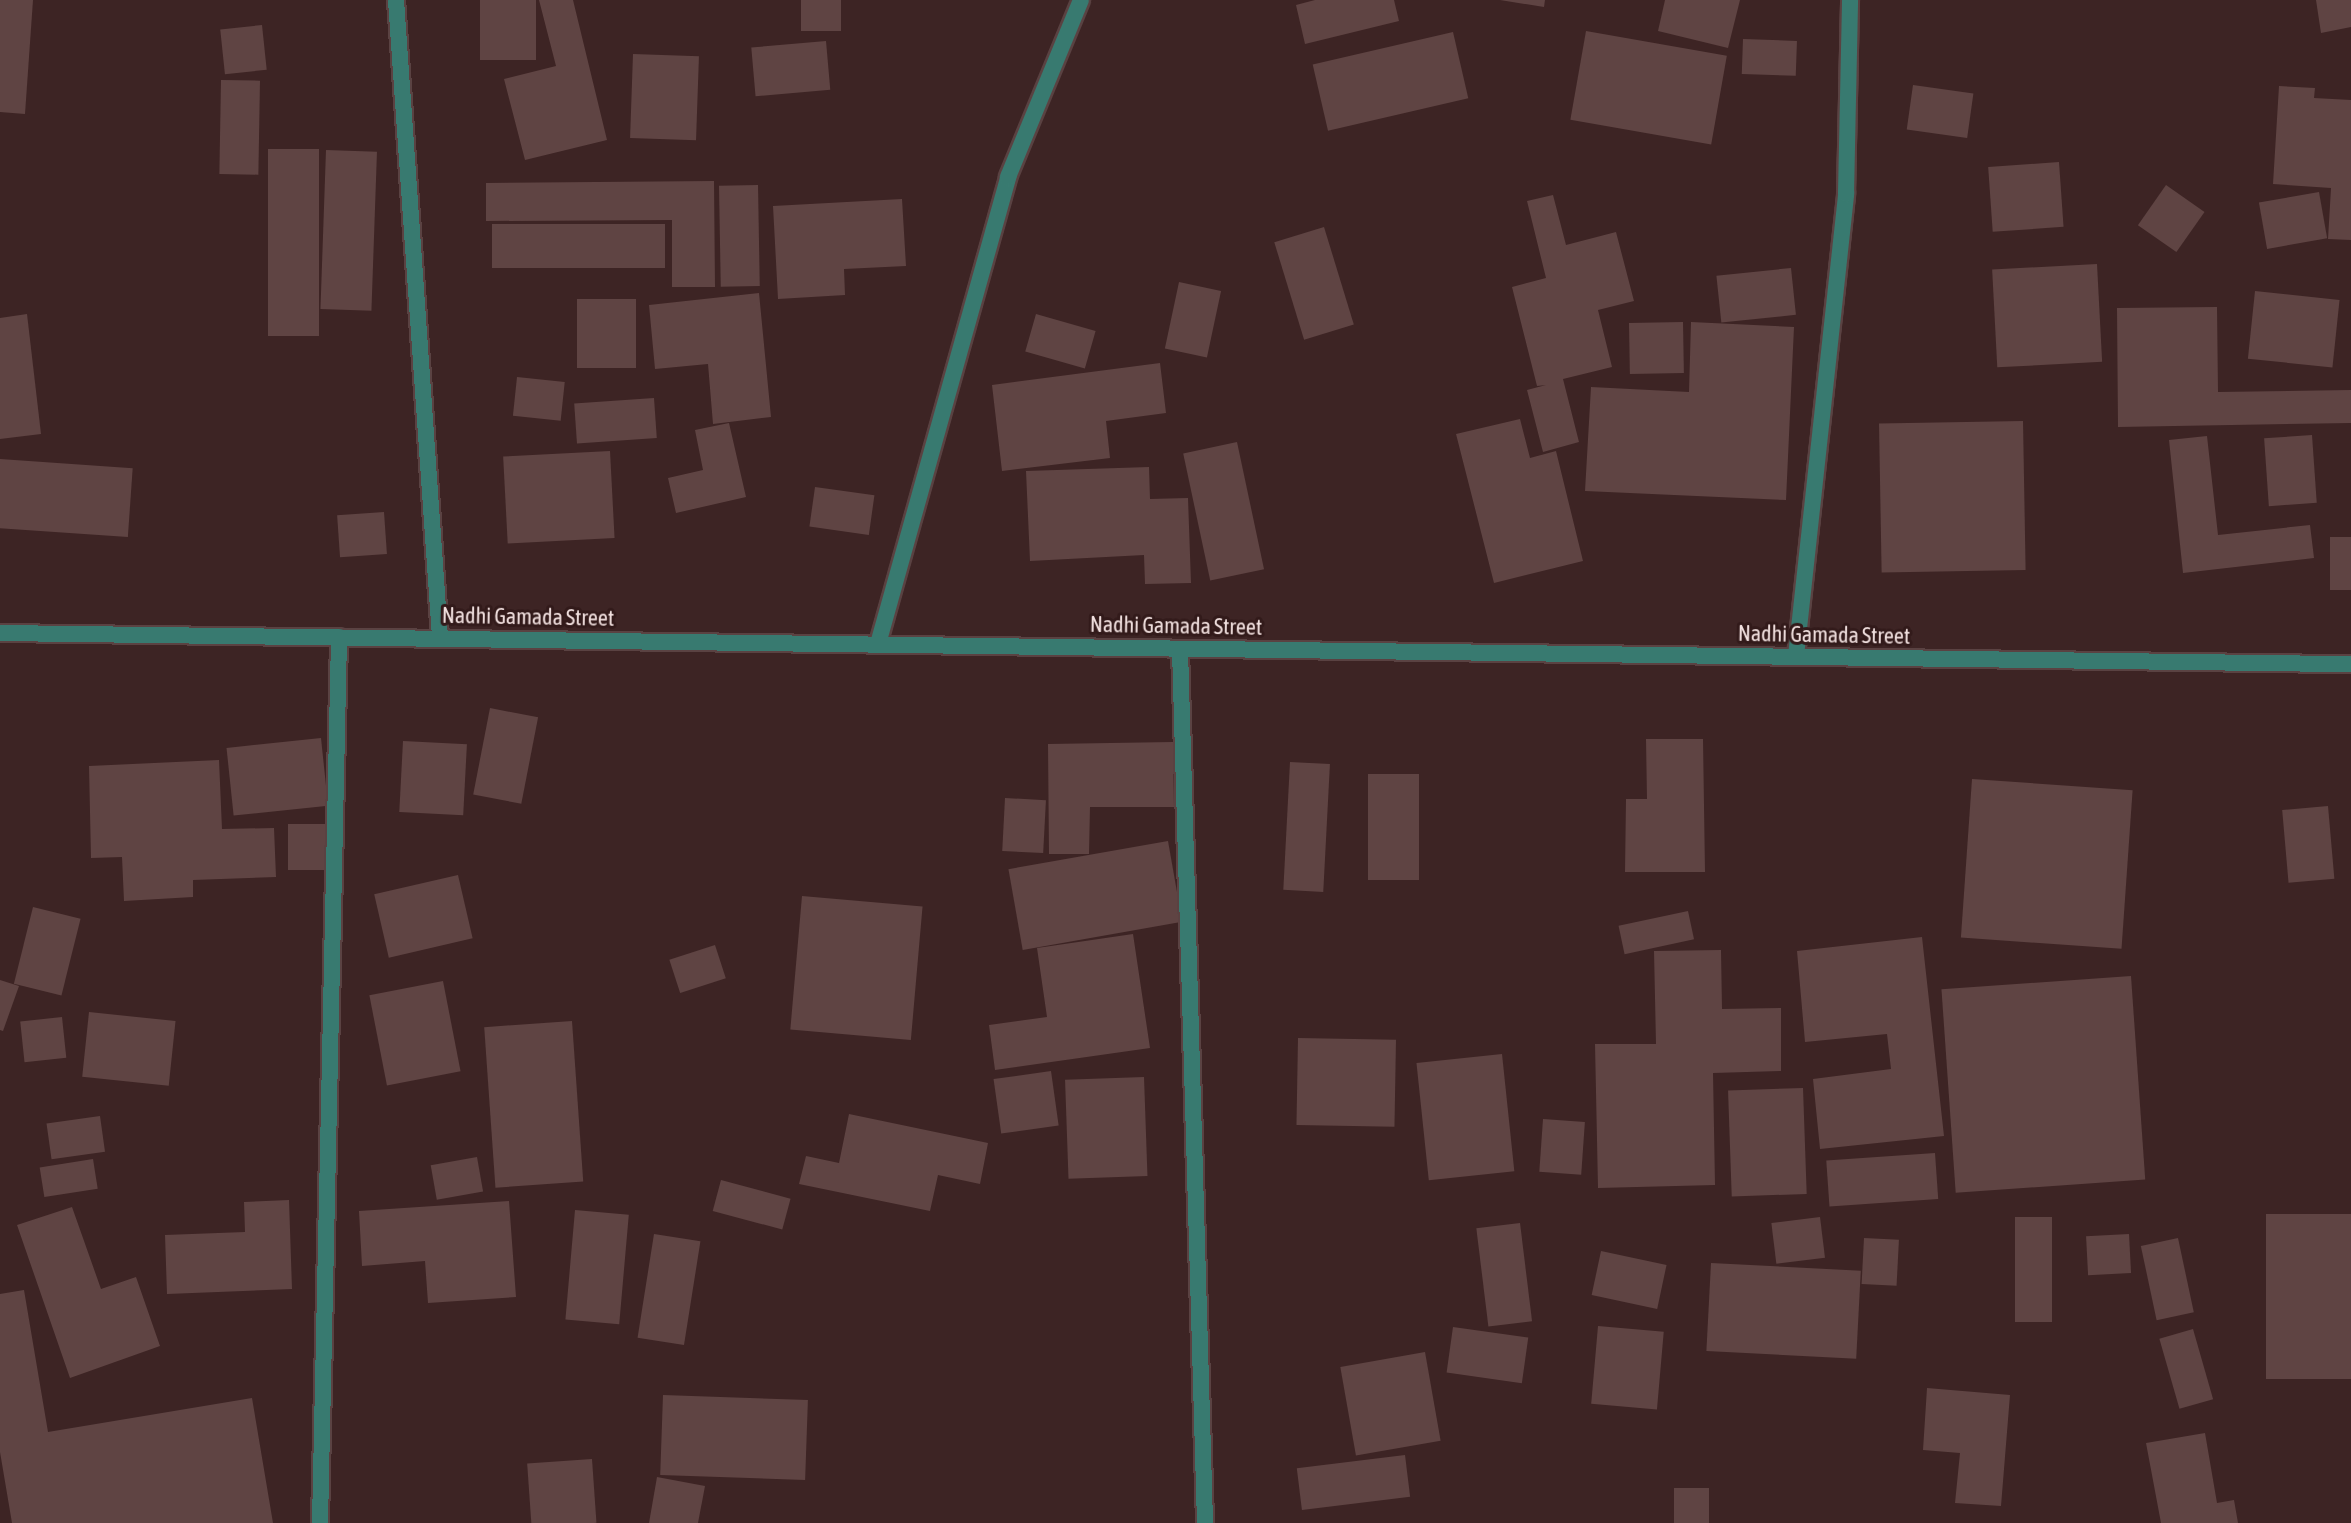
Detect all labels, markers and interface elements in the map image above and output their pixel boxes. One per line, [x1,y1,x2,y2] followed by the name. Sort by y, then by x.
[442,602,614,632] street label: Nadhi Gamada Street
[1090,611,1262,641] street label: Nadhi Gamada Street
[1738,620,1910,650] street label: Nadhi Gamada Street

